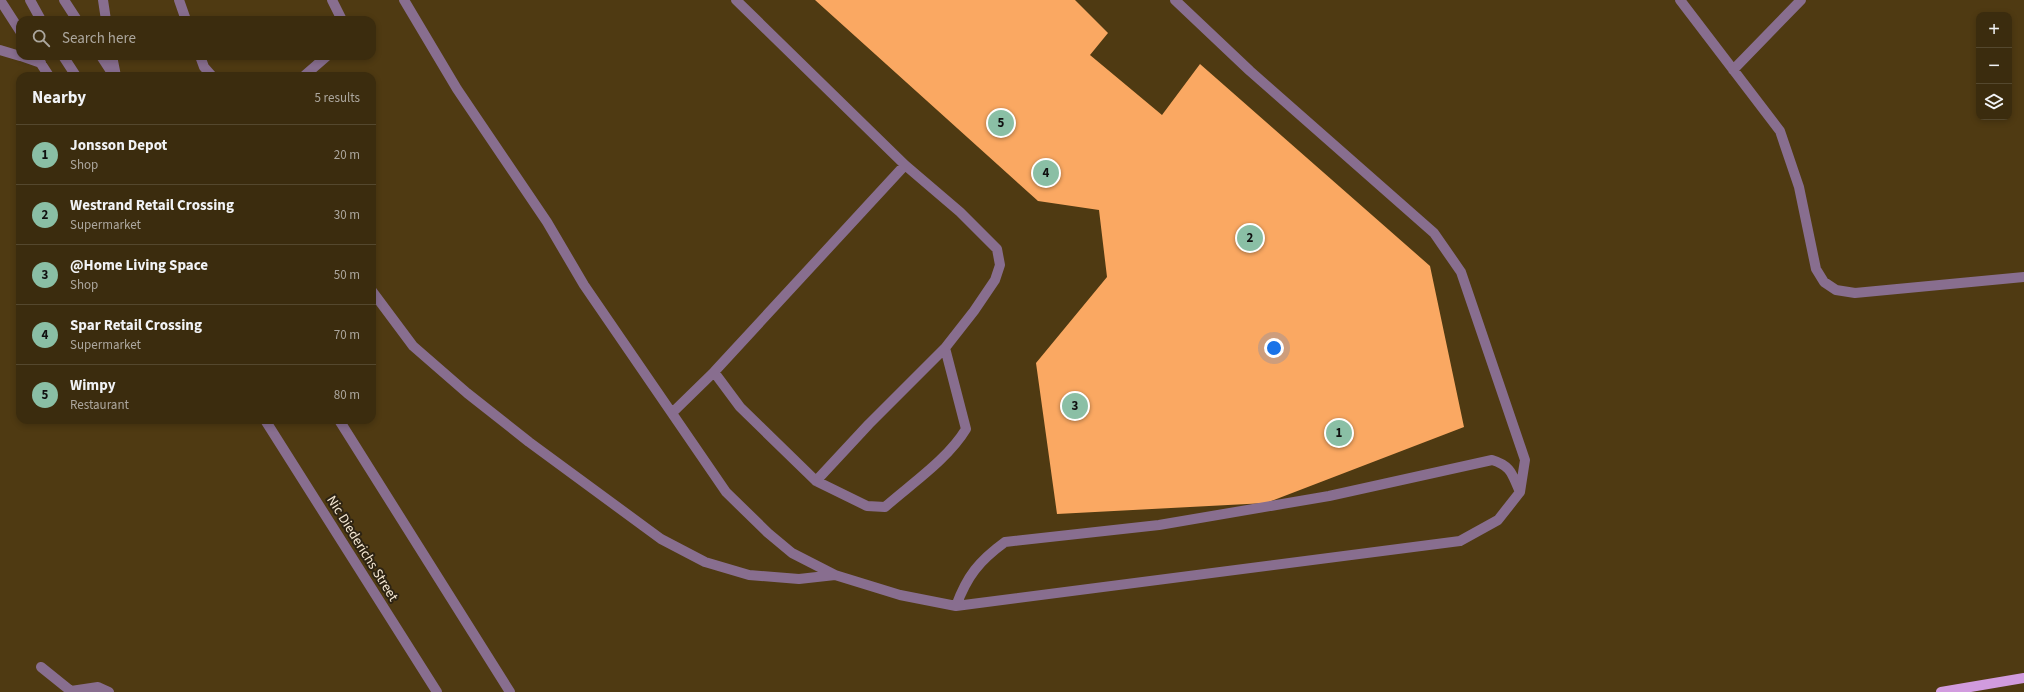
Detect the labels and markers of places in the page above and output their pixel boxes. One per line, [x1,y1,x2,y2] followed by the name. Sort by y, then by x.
[988,108,1014,138] pin: 5
[1033,158,1059,188] pin: 4
[1237,223,1263,253] pin: 2
[1062,391,1088,421] pin: 3
[1326,418,1352,448] pin: 1

